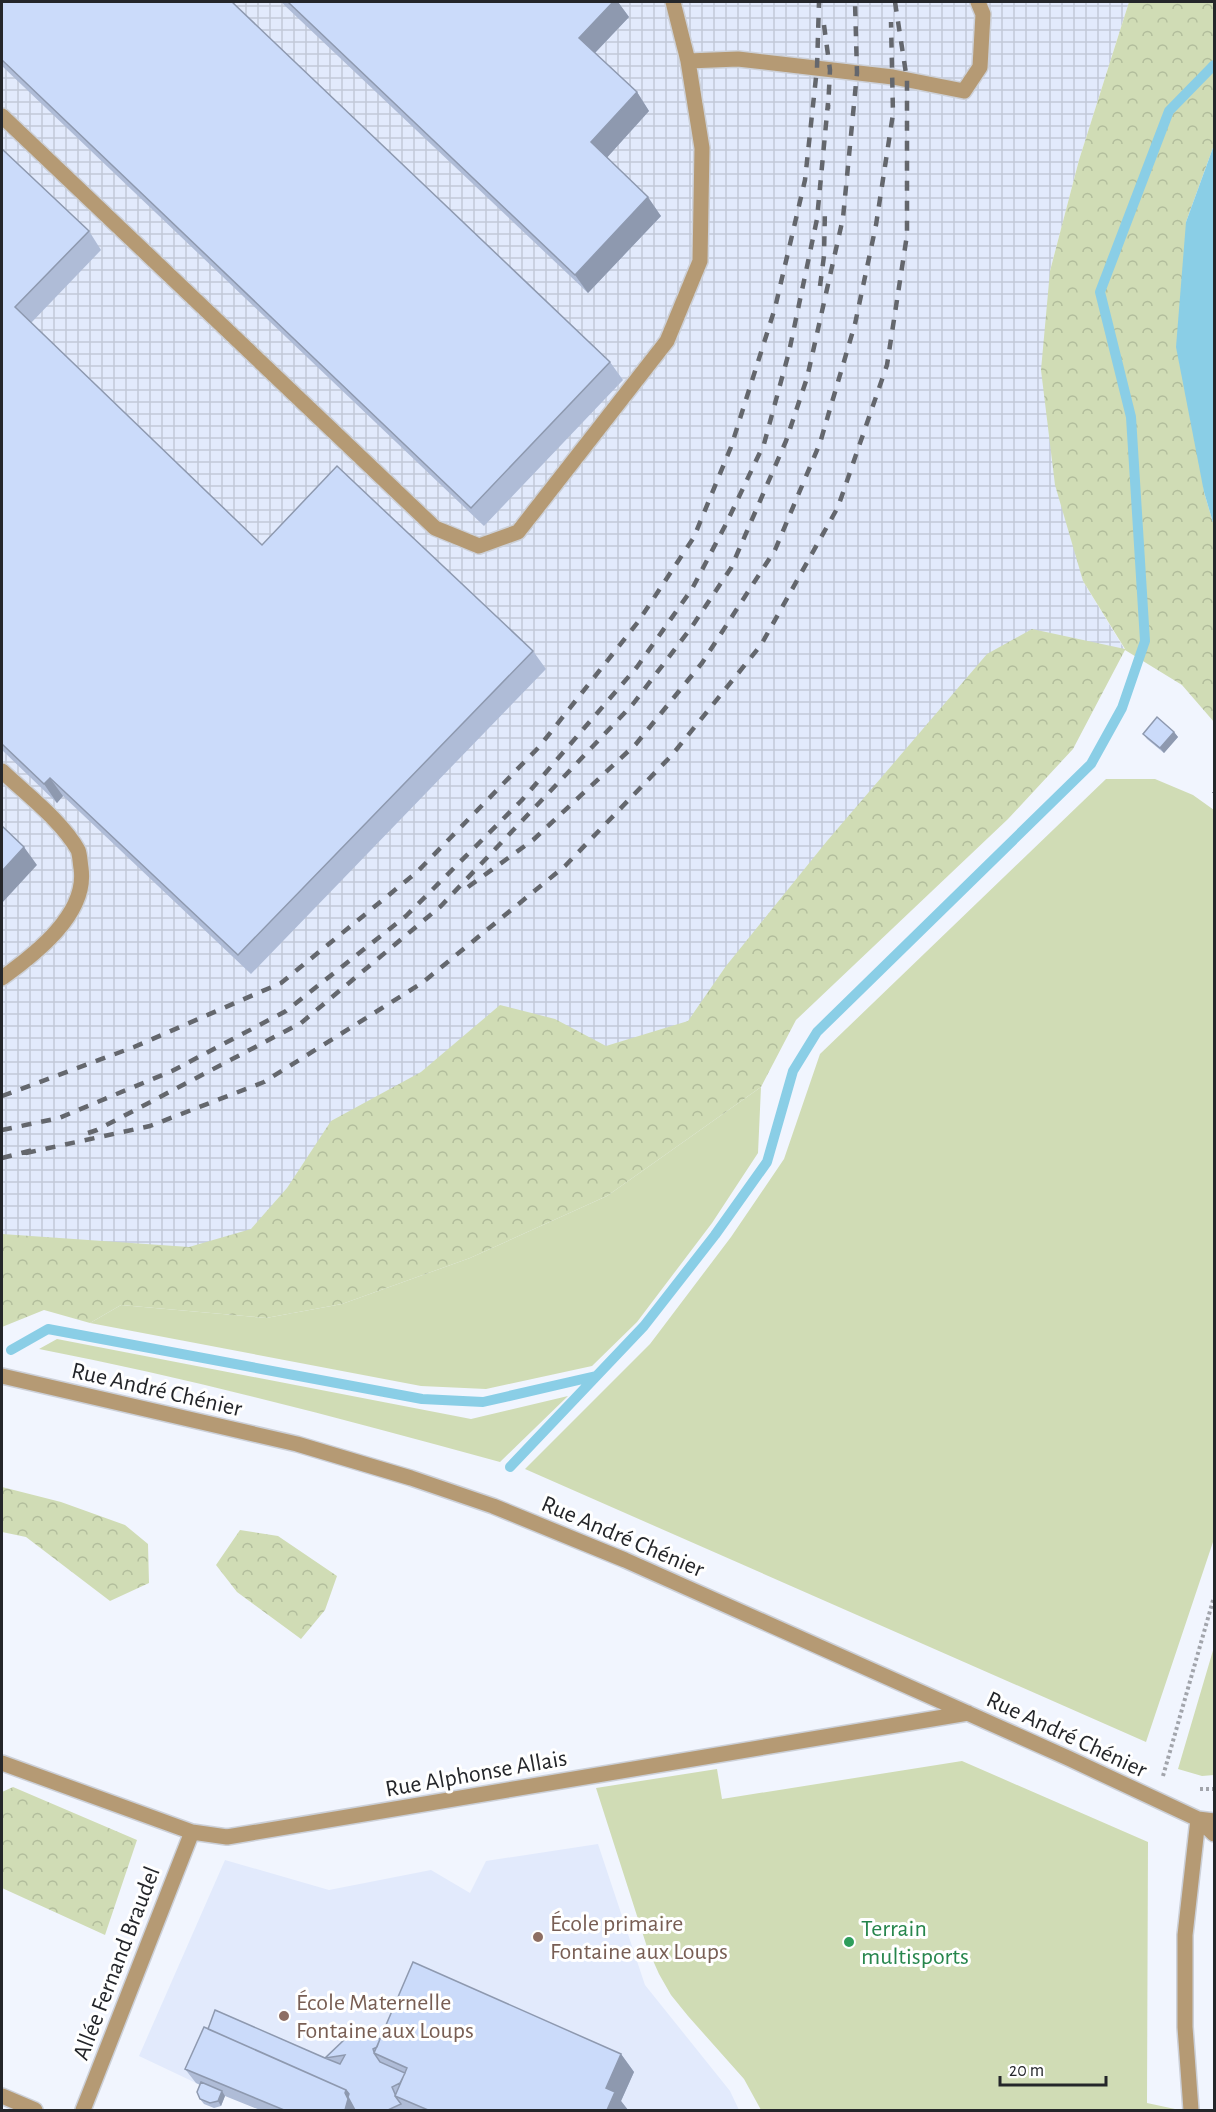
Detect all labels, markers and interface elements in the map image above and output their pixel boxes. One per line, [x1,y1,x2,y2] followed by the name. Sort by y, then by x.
[69,1359,245,1421] street label: Rue André Chénier
[538,1492,708,1582] street label: Rue André Chénier
[983,1687,1151,1783] street label: Rue André Chénier
[384,1746,569,1802] street label: Rue Alphonse Allais
[69,1863,165,2063] street label: Allée Fernand Braudel
[550,1910,728,1964] place label: École primaire Fontaine aux Loups
[861,1917,969,1969] place label: Terrain multisports
[531,1930,545,1944] marker: École primaire Fontaine aux Loups
[842,1935,856,1949] marker: Terrain multisports
[296,1989,474,2043] place label: École Maternelle Fontaine aux Loups
[277,2009,291,2023] marker: École Maternelle Fontaine aux Loups
[1000,2049,1106,2087] scale bar
[1009,2062,1044,2080] text: 20 m

